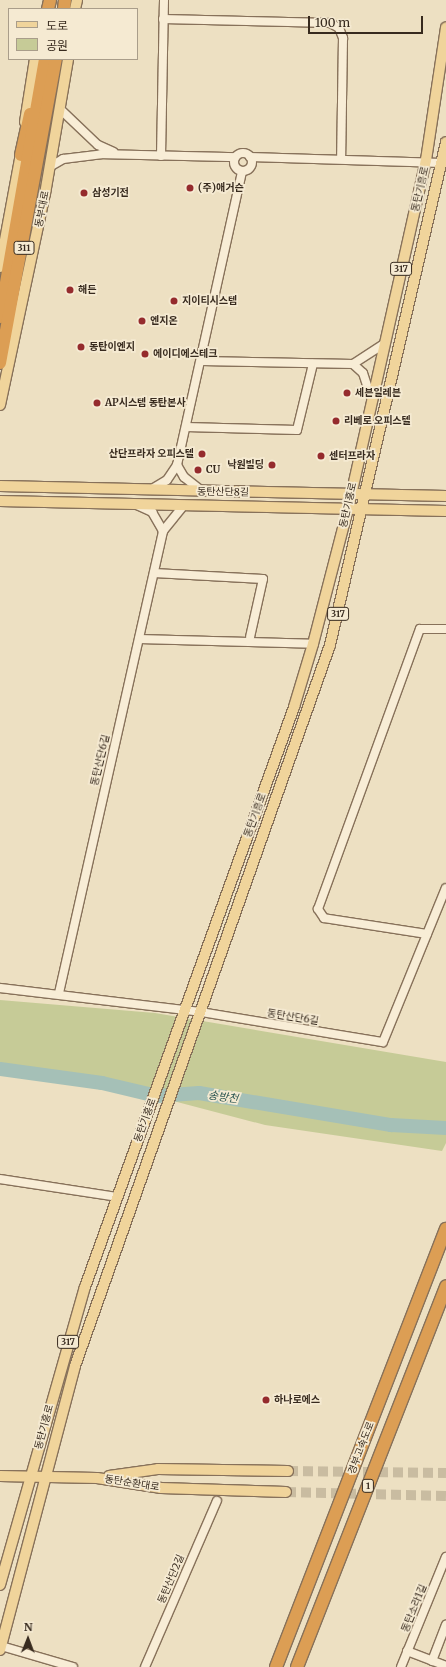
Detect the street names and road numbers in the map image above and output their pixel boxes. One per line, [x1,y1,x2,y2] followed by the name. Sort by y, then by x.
[409,165,431,213] street label: 동탄기흥로
[33,190,51,228] street label: 동부대로
[13,241,35,255] road number: 311
[390,262,412,276] road number: 317
[337,481,359,529] street label: 동탄기흥로
[197,486,249,498] street label: 동탄산단8길
[327,607,349,621] road number: 317
[88,733,112,787] street label: 동탄산단6길
[241,791,269,839] street label: 동탄기흥로
[266,1007,320,1027] street label: 동탄산단6길
[131,1096,159,1144] street label: 동탄기흥로
[57,1335,79,1349] road number: 317
[32,1403,56,1451] street label: 동탄기흥로
[346,1420,376,1476] street label: 경부고속도로
[104,1473,160,1493] street label: 동탄순환대로
[361,1479,375,1493] road number: 1
[155,1553,187,1605] street label: 동탄산단2길
[399,1582,429,1634] street label: 동탄소라1길

